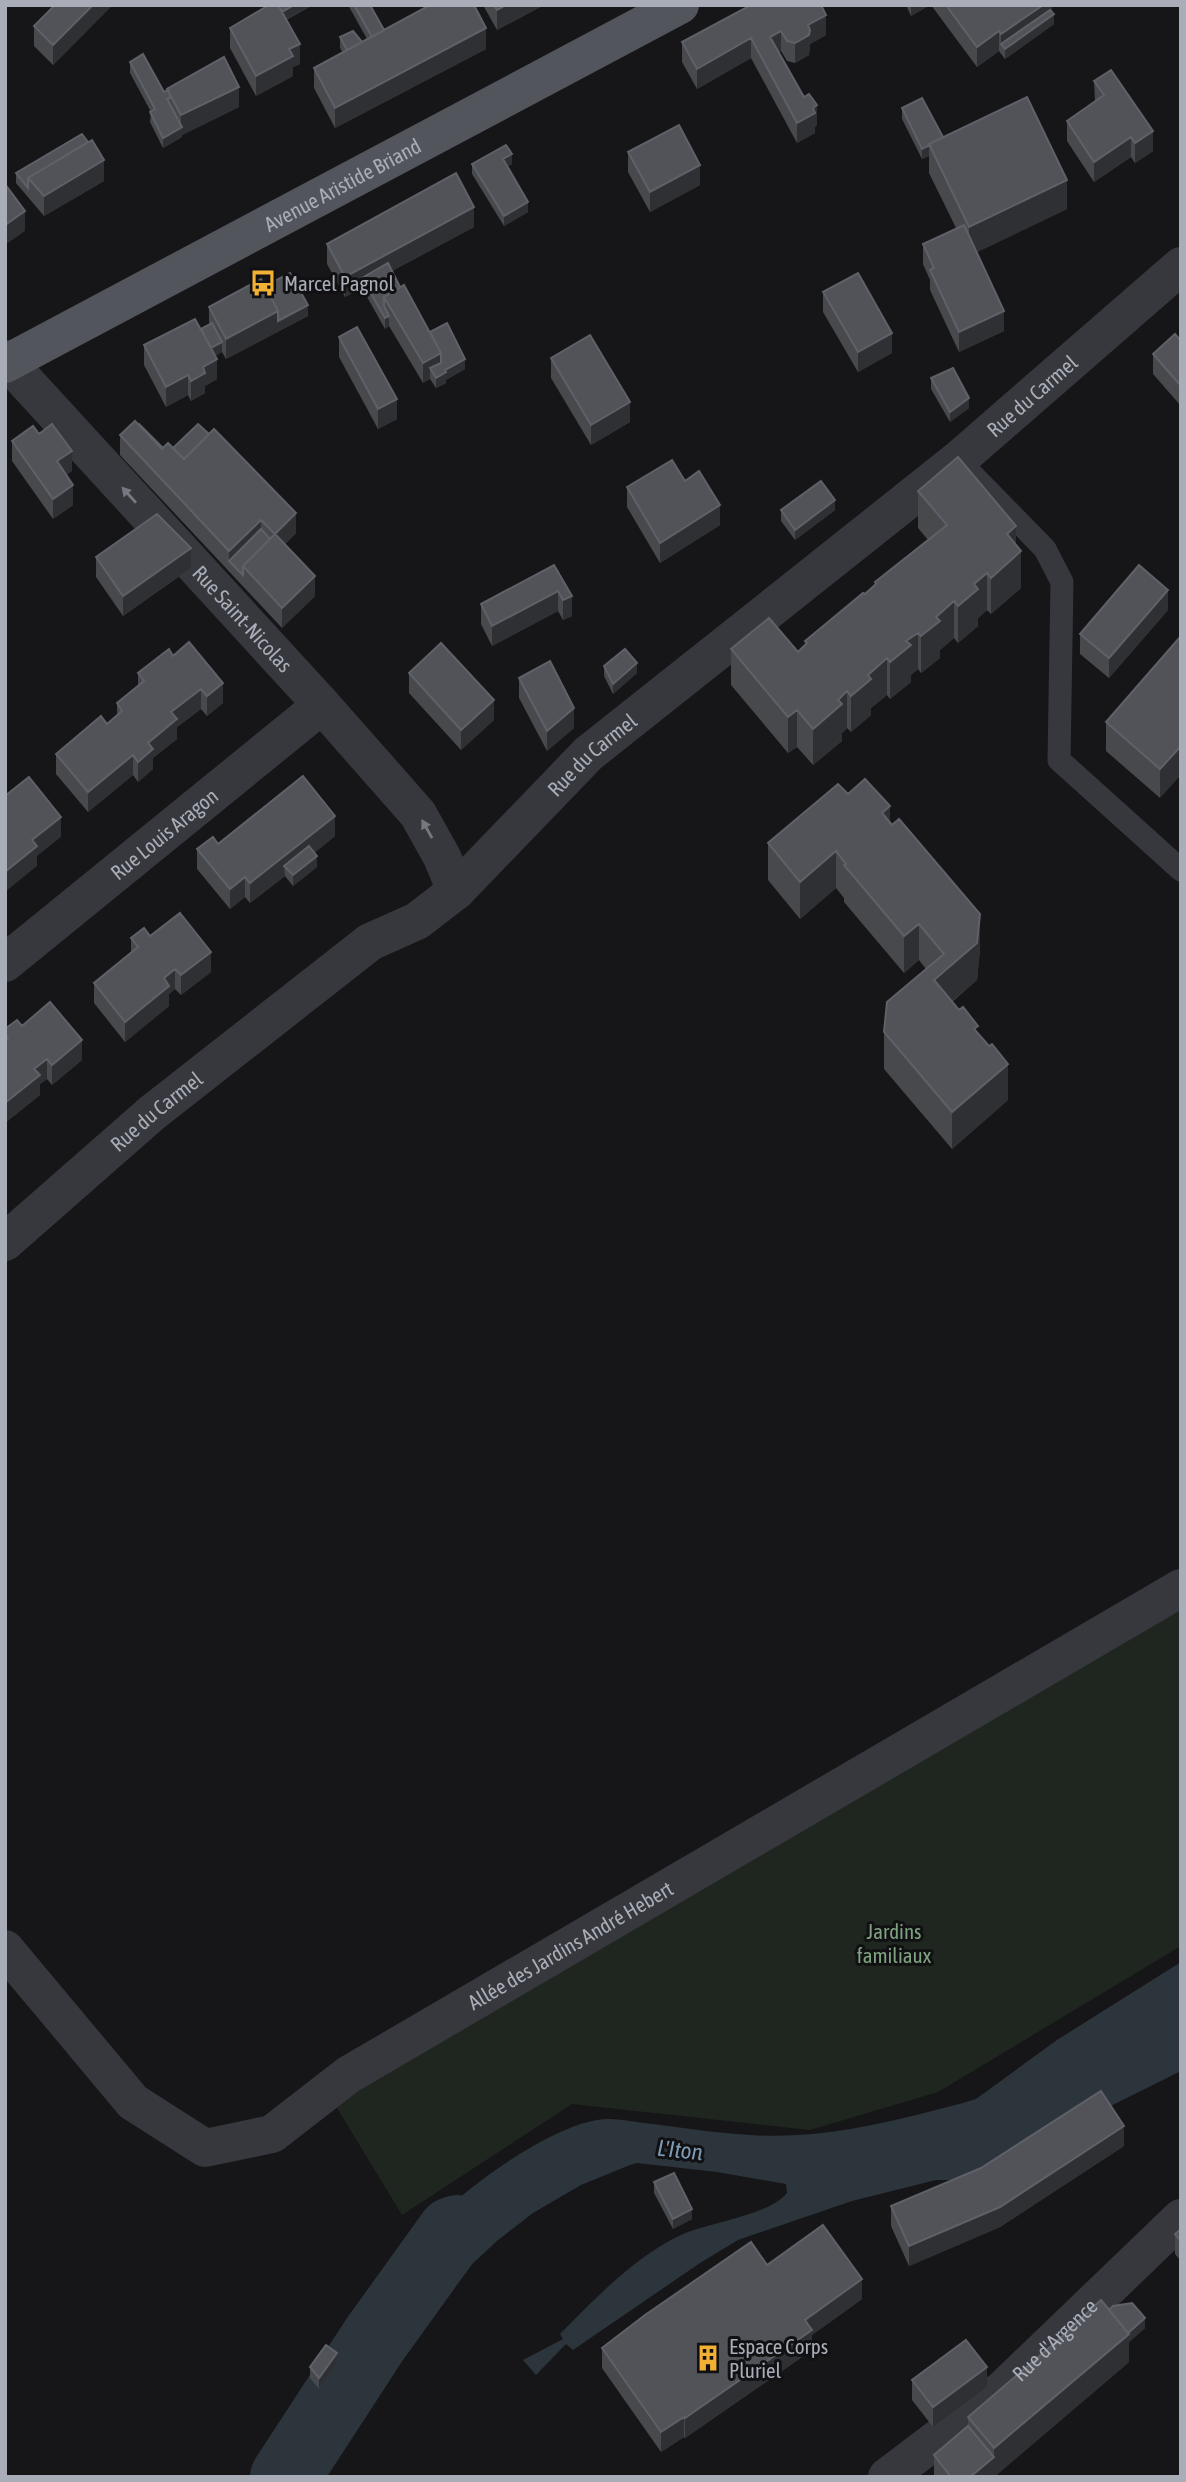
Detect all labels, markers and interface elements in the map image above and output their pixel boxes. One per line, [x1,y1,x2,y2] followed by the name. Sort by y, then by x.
[260,133,425,236] street label: Avenue Aristide Briand
[248,268,278,298] bus stop icon: Marcel Pagnol
[284,271,394,295] place label: Marcel Pagnol
[982,350,1082,442] street label: Rue du Carmel
[121,486,137,504] one-way arrow
[188,560,297,677] street label: Rue Saint-Nicolas
[542,708,641,801] street label: Rue du Carmel
[106,783,222,884] street label: Rue Louis Aragon
[421,819,433,839] one-way arrow
[105,1066,207,1156] street label: Rue du Carmel
[463,1876,677,2014] street label: Allée des Jardins André Hebert
[857,1919,932,1967] park label: Jardins familiaux
[656,2135,704,2165] water label: L'Iton
[1007,2293,1102,2386] street label: Rue d'Argence
[729,2334,828,2382] place label: Espace Corps Pluriel
[693,2343,723,2373] building icon: Espace Corps Pluriel

